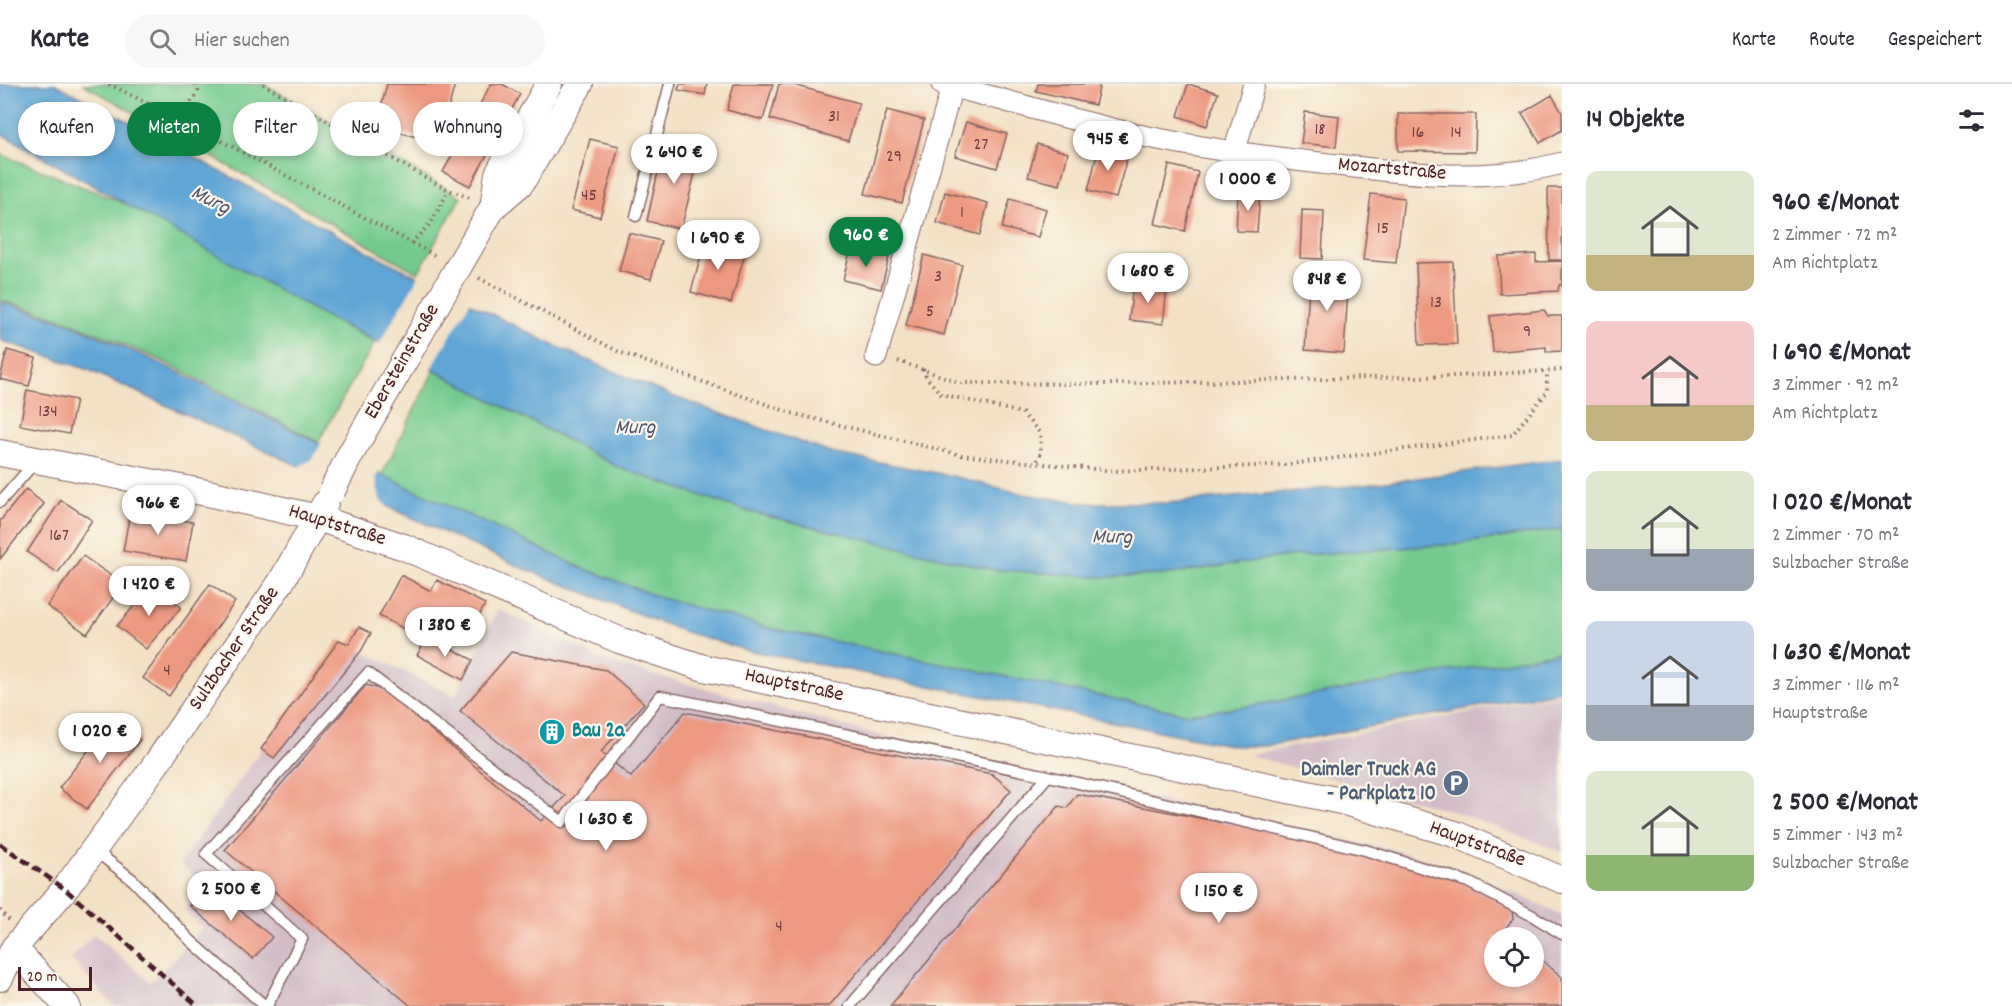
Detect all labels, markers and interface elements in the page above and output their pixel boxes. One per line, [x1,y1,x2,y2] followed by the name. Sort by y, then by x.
[125,14,545,68] search box
[30,21,89,61] text: Karte
[146,25,179,58] icon: search
[194,26,290,57] text: Hier suchen
[1732,26,1776,56] text: Karte
[1809,26,1855,56] text: Route
[1888,26,1982,56] text: Gespeichert
[18,102,115,156] chip: Kaufen
[127,102,221,156] chip: Mieten
[233,102,318,156] chip: Filter
[330,102,401,156] chip: Neu
[413,102,523,156] chip: Wohnung
[1586,102,1685,139] text: 14 Objekte
[1955,104,1988,137] icon: filters
[828,105,840,130] house number: 31
[1314,118,1326,143] house number: 18
[1066,121,1150,172] pin: 945 €
[1412,121,1424,146] house number: 16
[1450,121,1462,146] house number: 14
[1087,126,1129,154] text: 945 €
[974,133,988,158] house number: 27
[619,134,729,185] pin: 2 640 €
[645,139,703,167] text: 2 640 €
[886,145,902,170] house number: 29
[1337,150,1447,190] street label: Mozartstraße
[1193,161,1303,212] pin: 1 000 €
[1219,166,1277,194] text: 1 000 €
[185,178,236,225] water label: Murg
[581,184,597,209] house number: 45
[1772,185,1899,222] text: 960 €/Monat
[1634,195,1706,267] icon: home
[960,201,964,226] house number: 1
[824,217,908,268] pin: 960 €
[1377,217,1389,242] house number: 15
[663,220,773,271] pin: 1 690 €
[843,222,889,250] text: 960 €
[1772,222,1897,250] text: 2 Zimmer · 72 m²
[691,225,745,253] text: 1 690 €
[1772,250,1878,278] text: Am Richtplatz
[1093,253,1203,304] pin: 1 680 €
[1121,258,1175,286] text: 1 680 €
[1285,261,1369,312] pin: 848 €
[934,265,942,290] house number: 3
[1307,266,1347,294] text: 848 €
[1430,291,1442,316] house number: 13
[358,299,448,425] street label: Ebersteinstraße
[926,300,934,325] house number: 5
[1523,320,1531,345] house number: 9
[1772,335,1911,372] text: 1 690 €/Monat
[1634,345,1706,417] icon: home
[1772,372,1899,400] text: 3 Zimmer · 92 m²
[38,400,58,425] house number: 134
[1772,400,1878,428] text: Am Richtplatz
[615,413,656,444] water label: Murg
[116,485,200,536] pin: 966 €
[1772,485,1912,522] text: 1 020 €/Monat
[136,490,180,518] text: 966 €
[1634,495,1706,567] icon: home
[285,497,389,555] street label: Hauptstraße
[1092,522,1134,554] water label: Murg
[1772,522,1899,550] text: 2 Zimmer · 70 m²
[49,524,69,549] house number: 167
[1772,550,1909,578] text: Sulzbacher Straße
[94,566,204,617] pin: 1 420 €
[123,571,175,599] text: 1 420 €
[182,581,288,717] street label: Sulzbacher Straße
[390,607,500,658] pin: 1 380 €
[419,612,471,640] text: 1 380 €
[1772,635,1911,672] text: 1 630 €/Monat
[1634,645,1706,717] icon: home
[163,659,171,684] house number: 4
[742,661,846,711] street label: Hauptstraße
[1772,672,1900,700] text: 3 Zimmer · 116 m²
[1772,700,1868,728] text: Hauptstraße
[45,713,155,764] pin: 1 020 €
[537,717,567,747] building icon: Bau 2a
[572,717,626,747] place label: Bau 2a
[72,718,128,746] text: 1 020 €
[1301,756,1436,810] place label: Daimler Truck AG − Parkplatz 10
[1441,768,1471,798] parking icon: Daimler Truck AG − Parkplatz 10
[1772,785,1918,822] text: 2 500 €/Monat
[1634,795,1706,867] icon: home
[551,801,661,852] pin: 1 630 €
[579,806,633,834] text: 1 630 €
[1425,814,1529,876] street label: Hauptstraße
[1772,822,1903,850] text: 5 Zimmer · 143 m²
[1772,850,1909,878] text: Sulzbacher Straße
[176,871,286,922] pin: 2 500 €
[1164,873,1274,924] pin: 1 150 €
[201,876,261,904] text: 2 500 €
[1194,878,1244,906] text: 1 150 €
[775,915,783,940] house number: 4
[1484,927,1544,987] map controls
[1484,927,1544,987] button: locate
[18,964,92,992] scale bar
[27,966,57,989] text: 20 m

